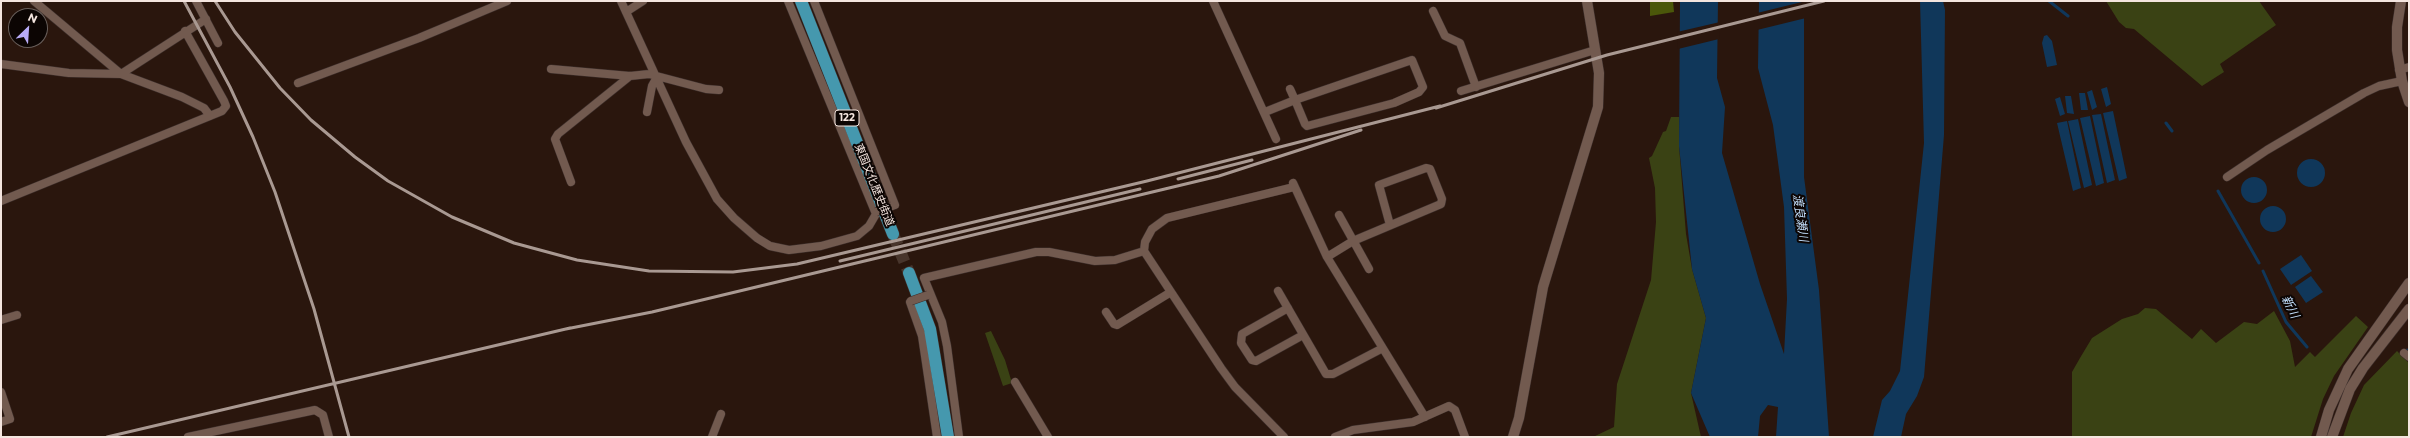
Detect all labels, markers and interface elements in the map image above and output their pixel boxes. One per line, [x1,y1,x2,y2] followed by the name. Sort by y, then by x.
[8,8,48,48] north arrow
[26,10,40,26] text: N
[835,110,859,126] road number: 122
[851,142,897,228] street label: 東国文化歴史街道
[1790,193,1810,243] water label: 渡良瀬川
[2278,293,2302,321] water label: 新川

